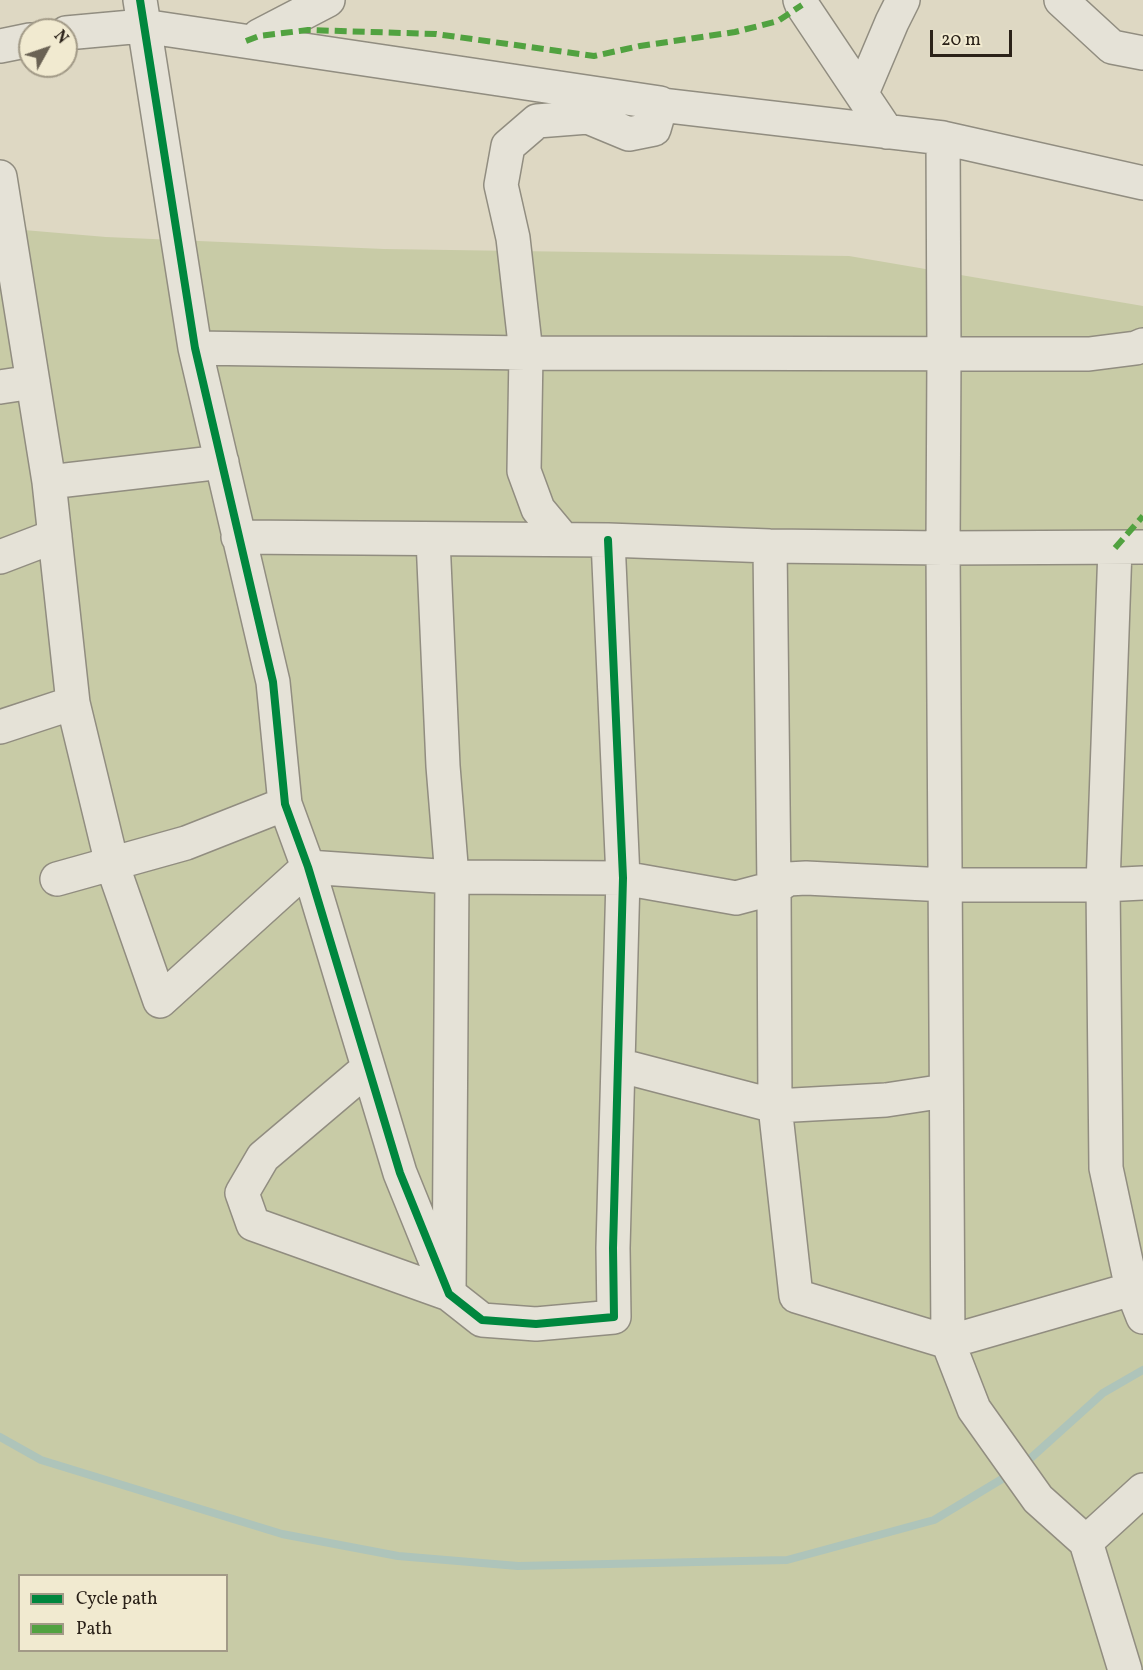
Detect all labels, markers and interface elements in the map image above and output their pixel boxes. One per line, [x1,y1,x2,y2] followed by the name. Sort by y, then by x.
[18,18,78,78] north arrow
[933,18,1016,56] scale bar
[48,26,72,49] text: N
[941,28,981,53] text: 20 m
[18,1574,228,1652] legend
[76,1587,158,1612] text: Cycle path
[76,1617,112,1642] text: Path

